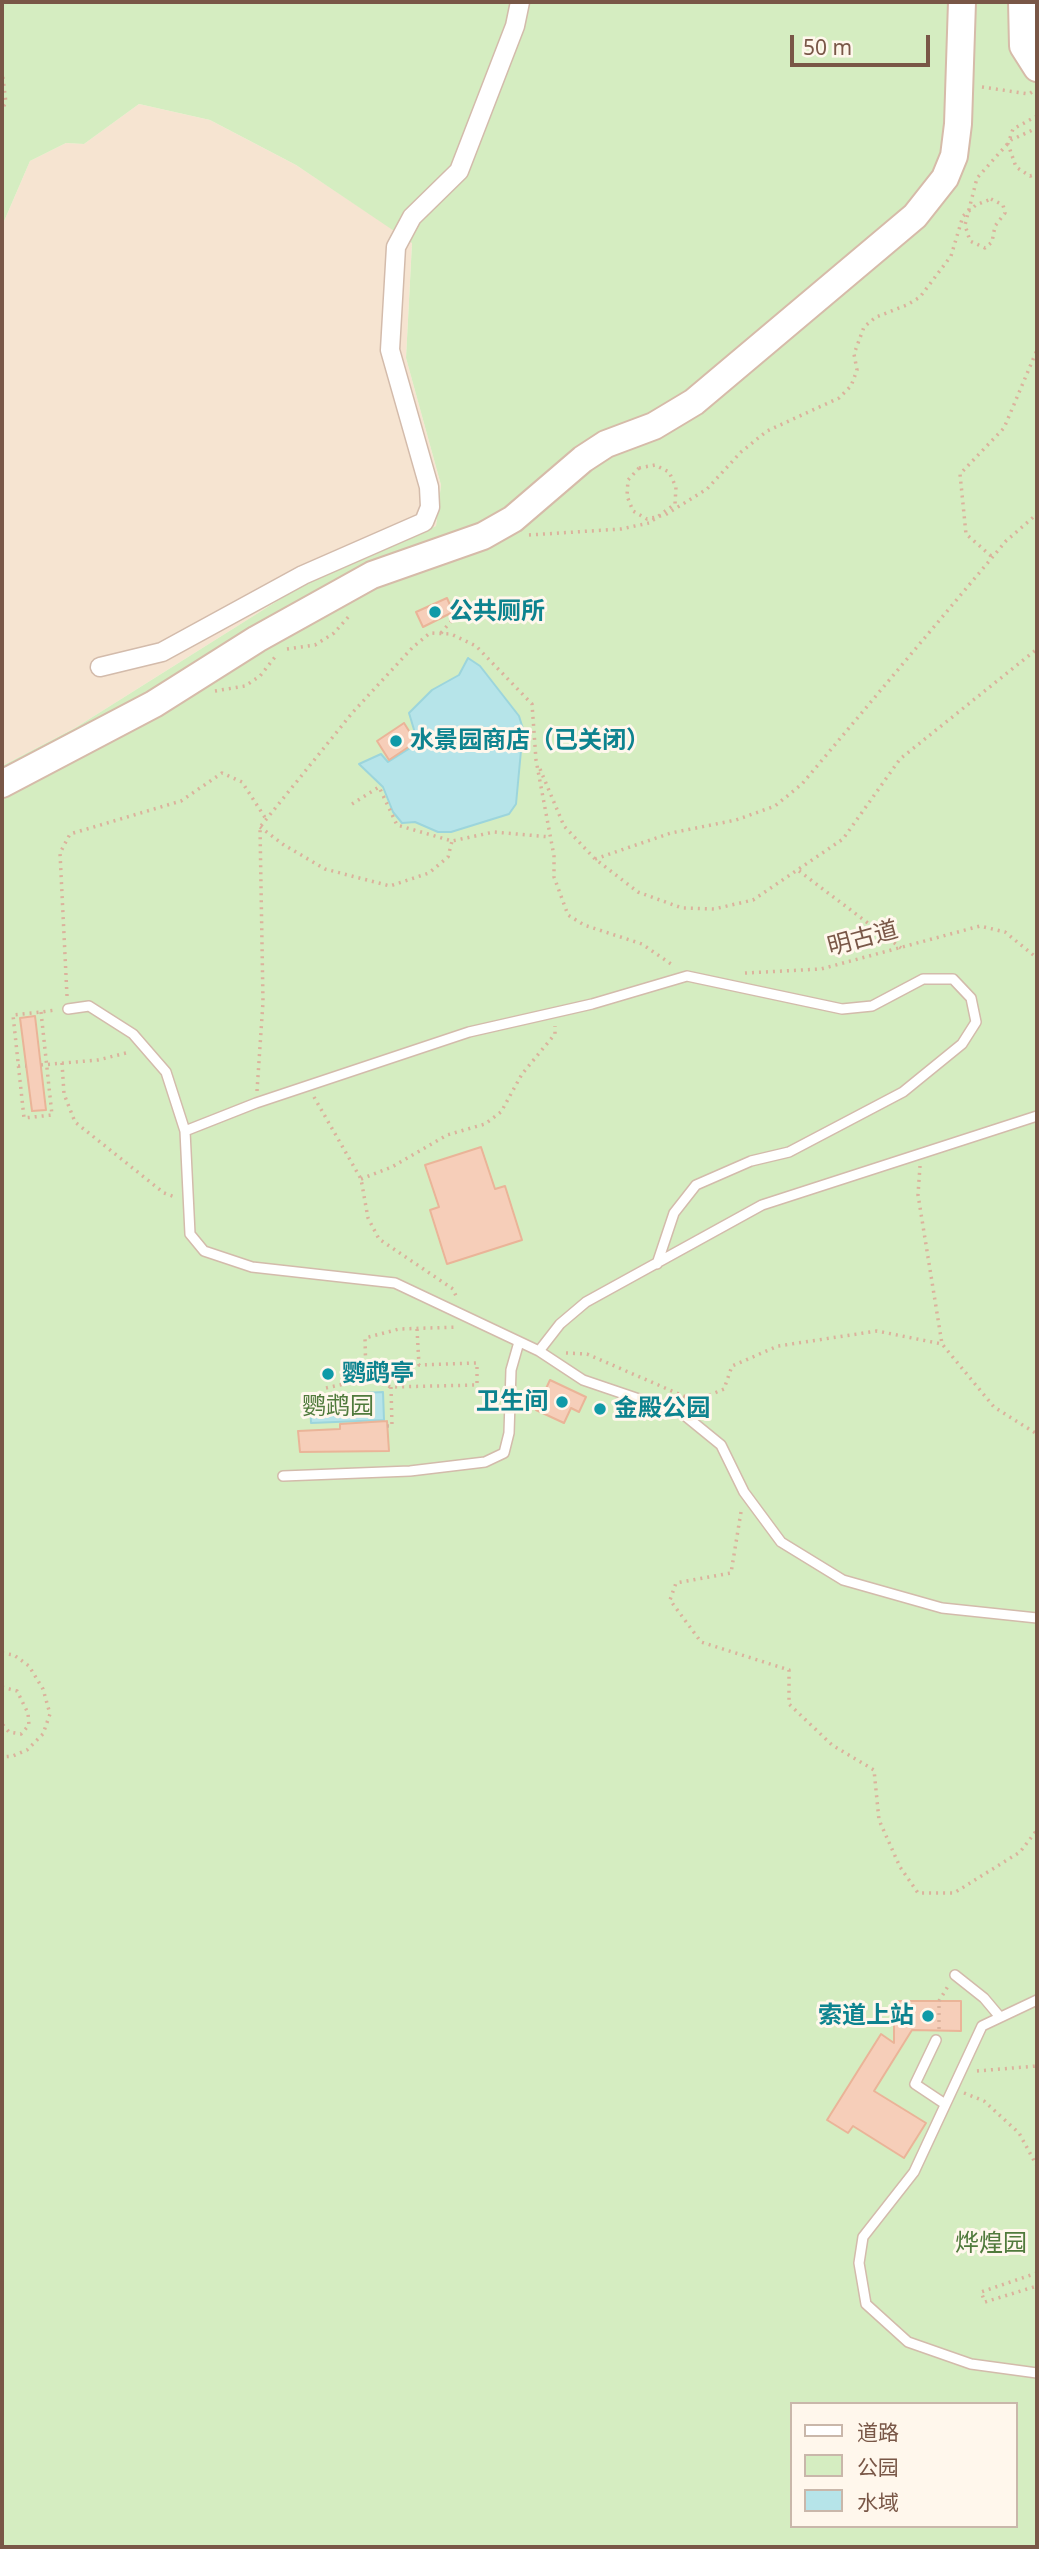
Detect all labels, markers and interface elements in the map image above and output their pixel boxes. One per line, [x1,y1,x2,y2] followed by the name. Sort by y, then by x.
[794,21,934,65] scale bar
[803,33,852,61] text: 50 m
[449,598,545,626] place label: 公共厕所
[427,604,443,620] marker: 公共厕所
[410,727,650,755] place label: 水景园商店（已关闭）
[388,733,404,749] marker: 水景园商店（已关闭）
[824,916,902,962] street label: 明古道
[342,1360,414,1388] place label: 鹦鹉亭
[320,1366,336,1382] marker: 鹦鹉亭
[476,1388,548,1416] place label: 卫生间
[302,1393,374,1421] park label: 鹦鹉园
[554,1394,570,1410] marker: 卫生间
[614,1395,710,1423] place label: 金殿公园
[592,1401,608,1417] marker: 金殿公园
[818,2002,914,2030] place label: 索道上站
[920,2008,936,2024] marker: 索道上站
[955,2230,1027,2258] park label: 烨煌园
[790,2402,1018,2528] legend
[857,2418,899,2446] text: 道路
[857,2453,899,2481] text: 公园
[857,2488,899,2516] text: 水域

